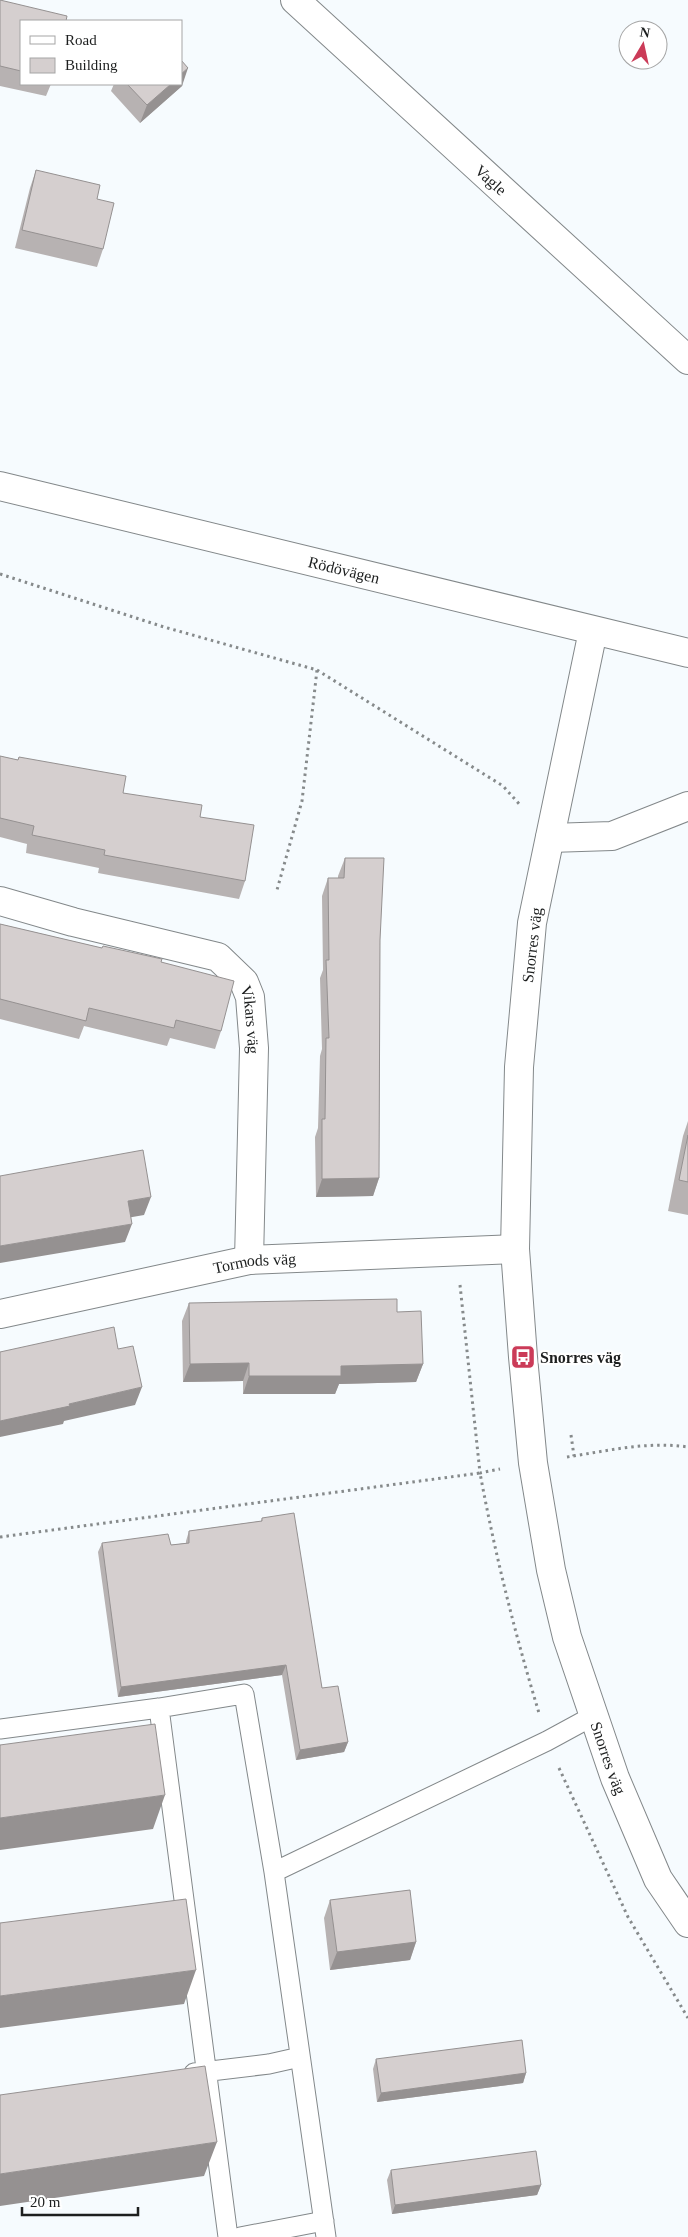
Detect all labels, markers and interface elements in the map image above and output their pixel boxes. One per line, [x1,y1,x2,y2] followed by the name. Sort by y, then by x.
[20,20,182,85] legend
[618,20,668,70] north arrow
[639,24,651,41] text: N
[65,32,97,48] text: Road
[65,57,118,73] text: Building
[472,161,510,198] street label: Vagle
[307,553,381,586] street label: Rödövägen
[519,906,546,984] street label: Snorres väg
[238,983,263,1054] street label: Vikars väg
[211,1250,296,1276] street label: Tormods väg
[510,1344,536,1370] bus stop icon: Snorres väg
[540,1349,621,1367] place label: Snorres väg
[588,1719,629,1797] street label: Snorres väg
[22,2184,139,2216] scale bar
[30,2194,61,2210] text: 20 m

